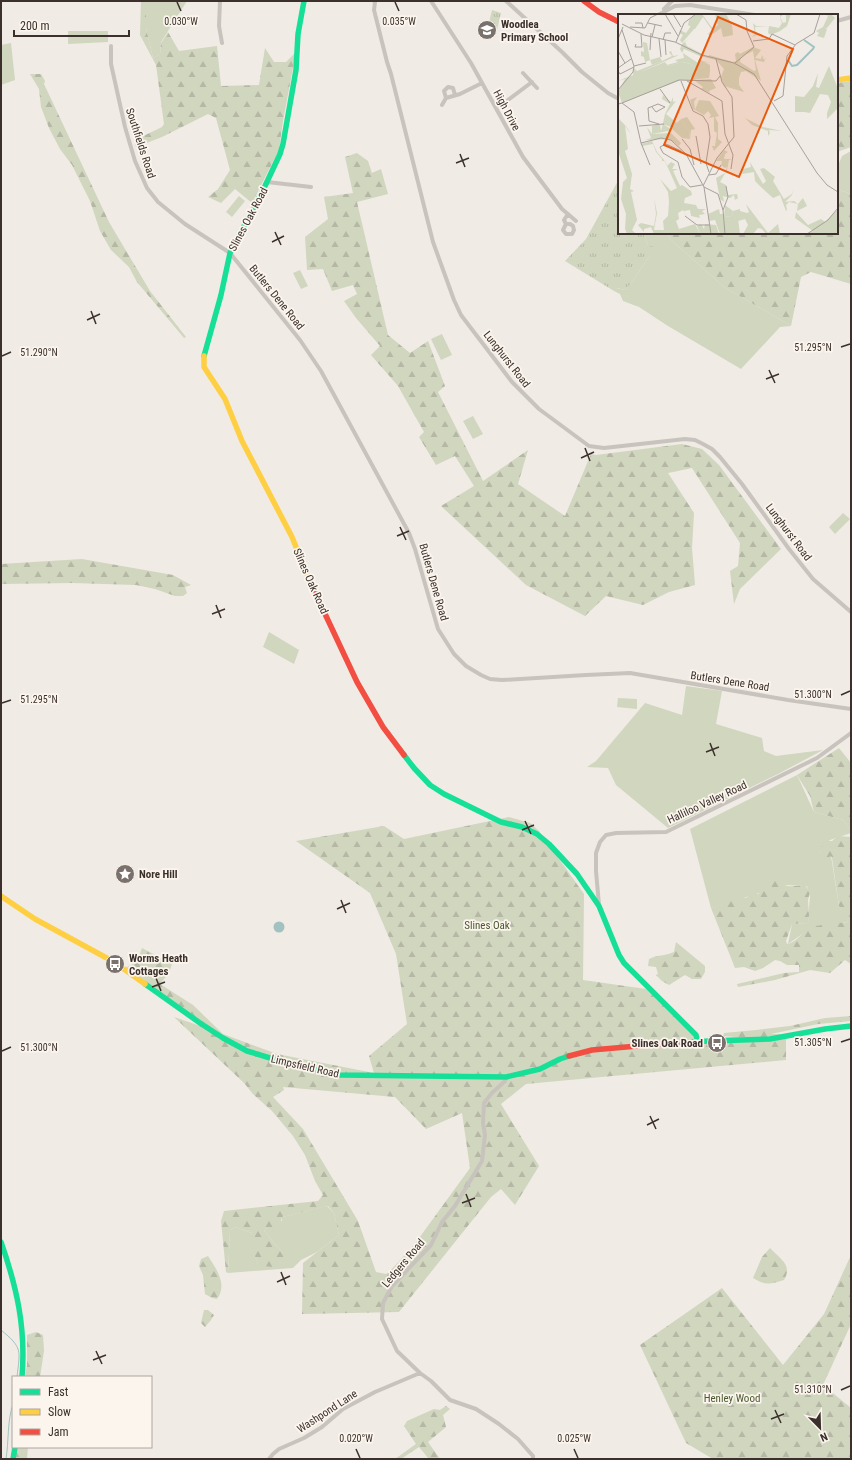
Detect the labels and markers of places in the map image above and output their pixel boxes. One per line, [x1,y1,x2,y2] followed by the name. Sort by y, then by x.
[501,18,569,44] place label: Woodlea Primary School
[476,19,498,41] school or university icon: Woodlea Primary School
[114,863,136,885] place icon: Nore Hill
[139,868,178,881] place label: Nore Hill
[129,952,188,978] place label: Worms Heath Cottages
[104,953,126,975] bus stop icon: Worms Heath Cottages
[706,1032,728,1054] bus stop icon: Slines Oak Road
[632,1037,703,1050] place label: Slines Oak Road

